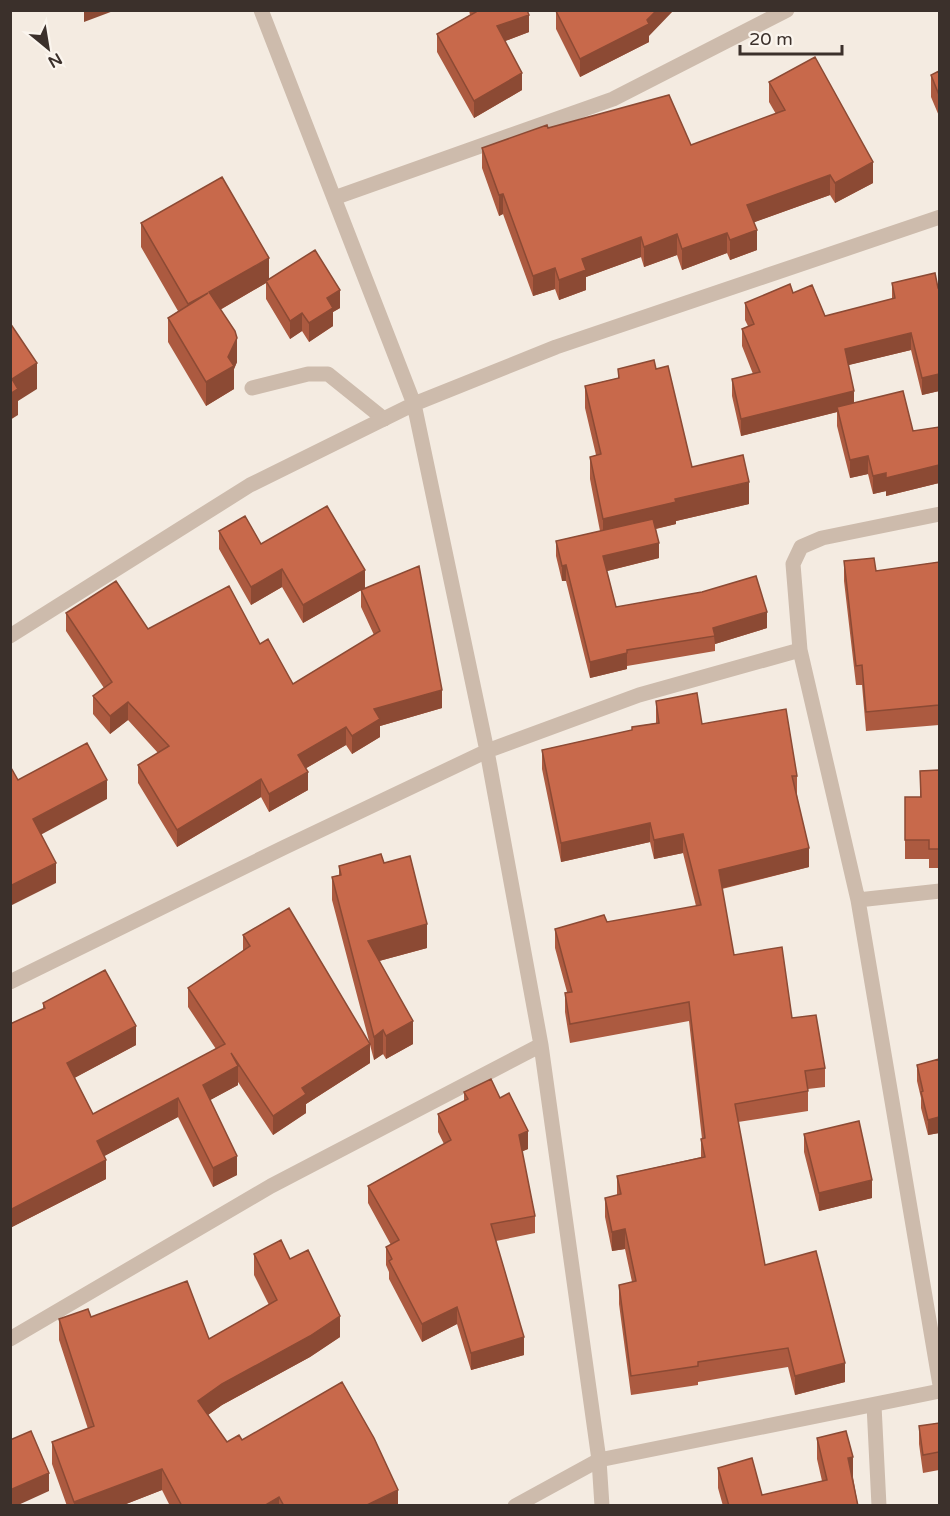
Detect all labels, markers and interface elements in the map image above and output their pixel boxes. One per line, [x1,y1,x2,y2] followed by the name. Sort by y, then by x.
[18,18,78,78] north arrow
[740,18,842,56] scale bar
[749,28,793,50] text: 20 m
[44,48,66,72] text: N

